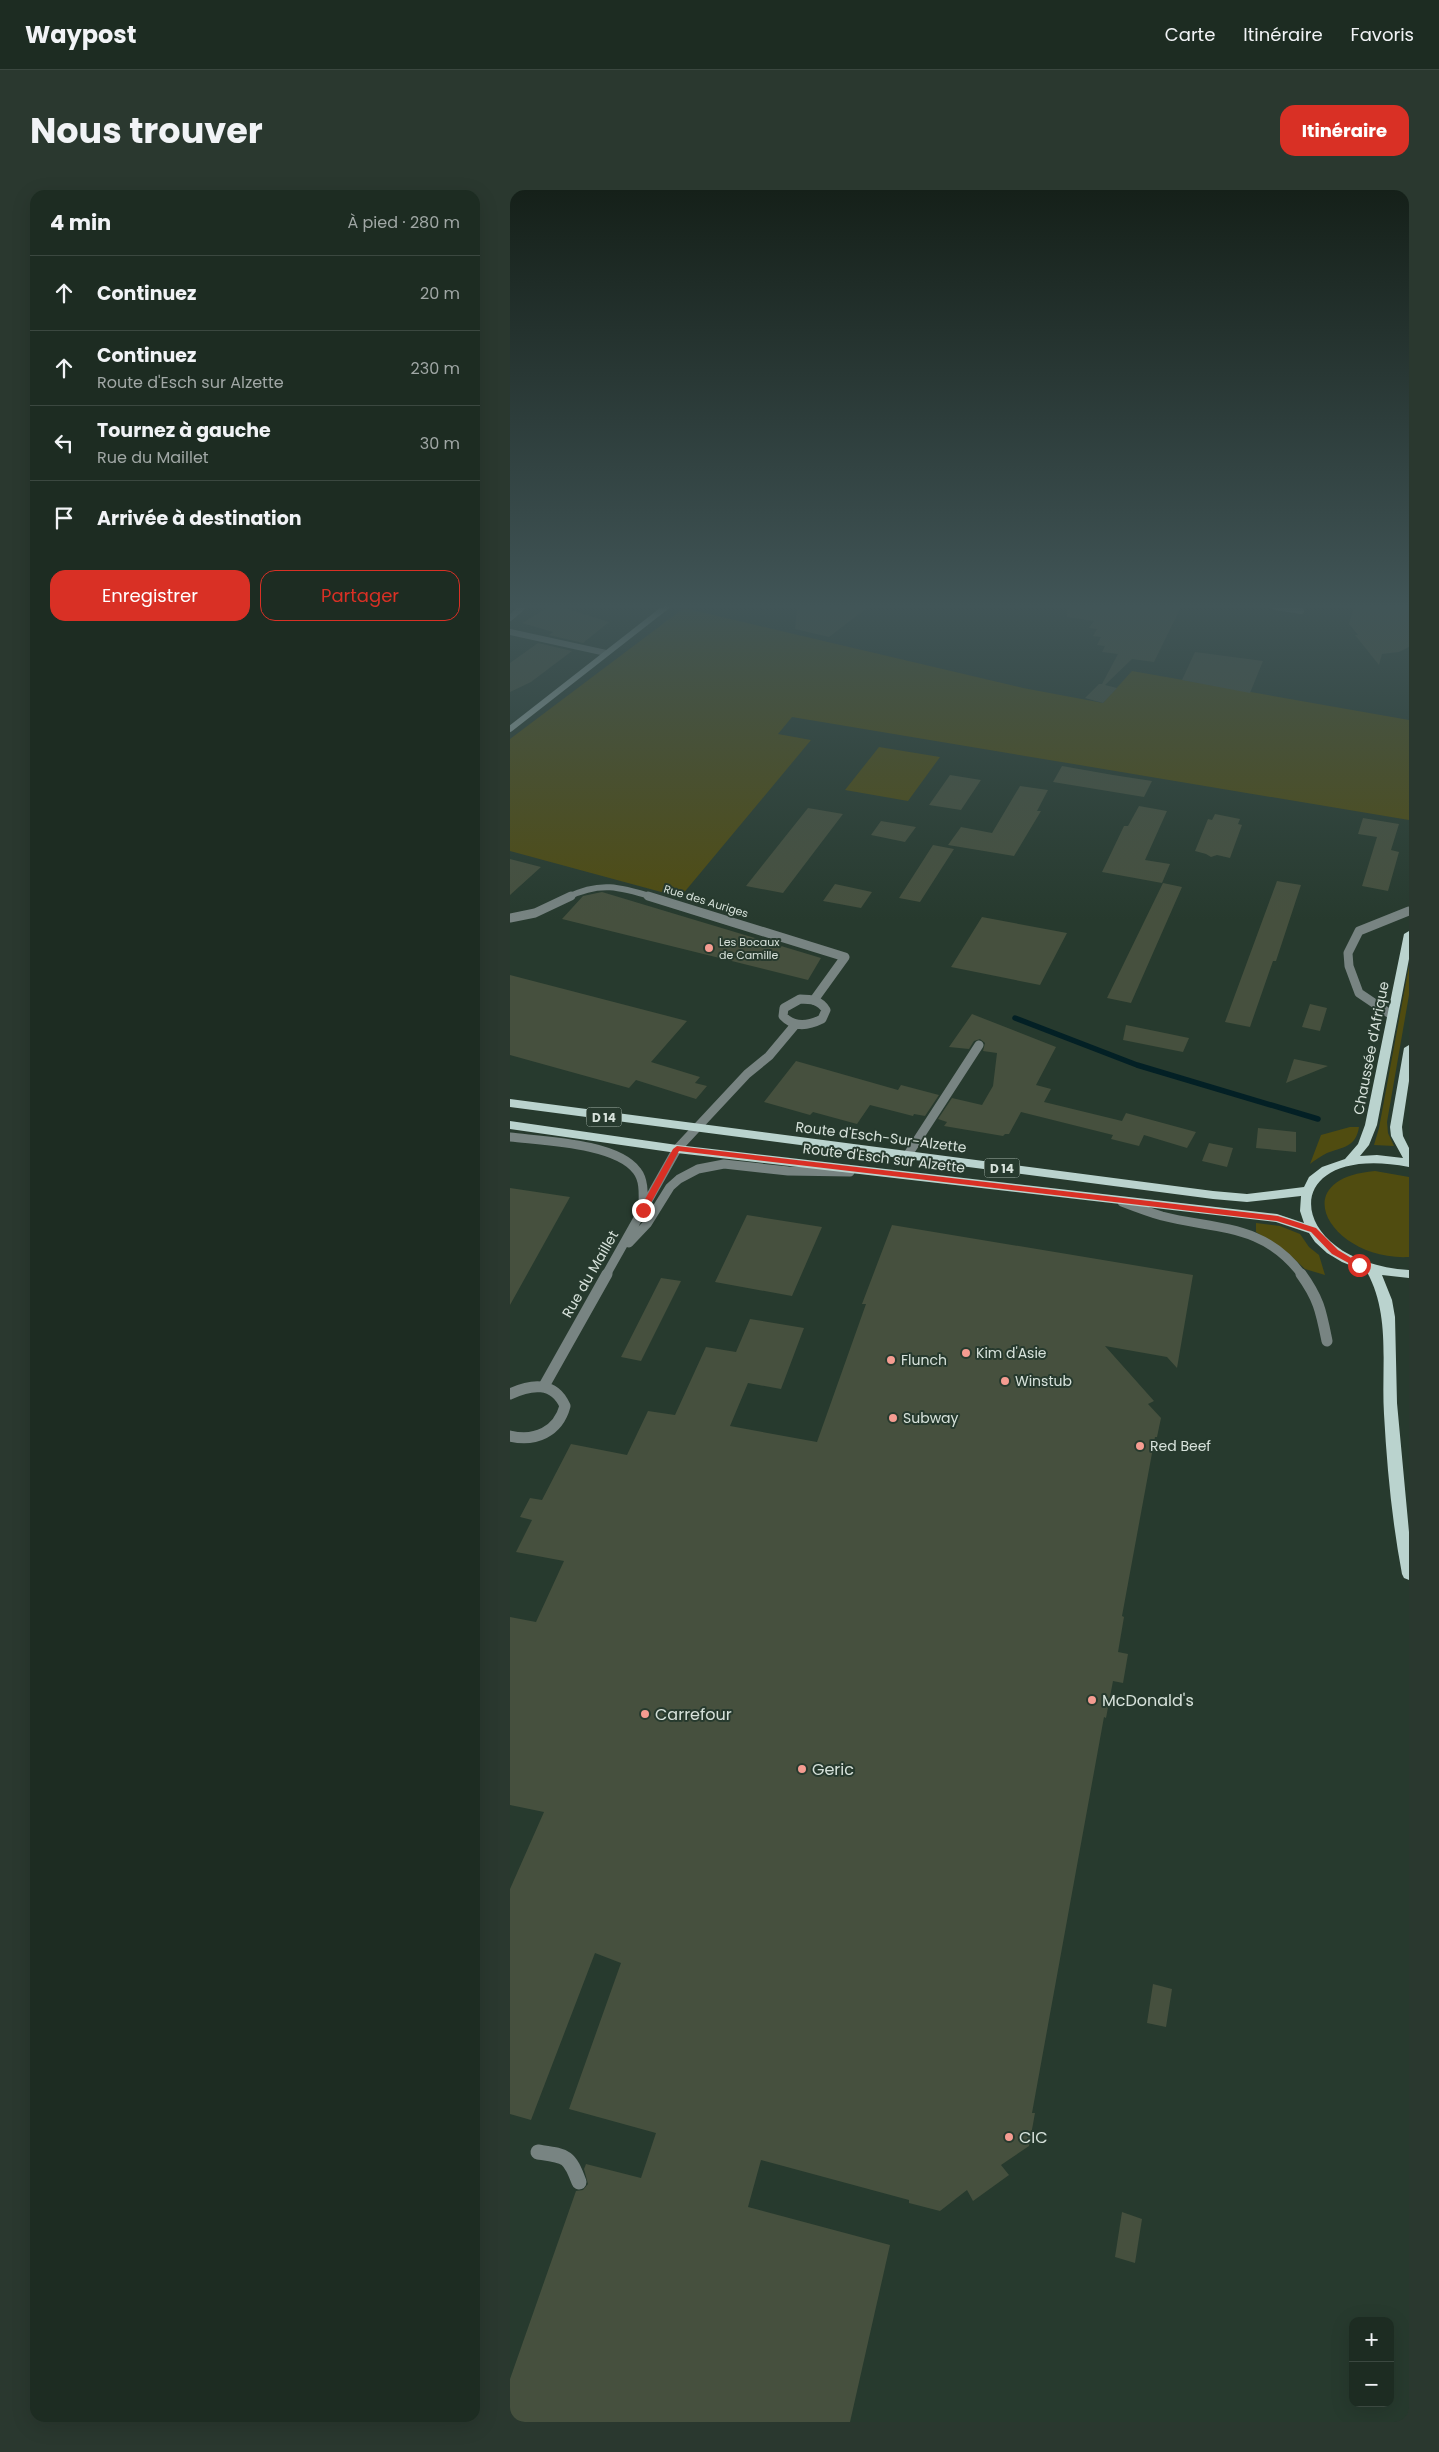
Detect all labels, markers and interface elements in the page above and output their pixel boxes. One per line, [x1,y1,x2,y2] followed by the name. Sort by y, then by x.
[25,18,136,51] text: Waypost
[1165,22,1215,47] text: Carte
[1243,22,1323,47] text: Itinéraire
[1351,22,1414,47] text: Favoris
[1280,105,1409,156] button: Itinéraire
[30,106,263,155] text: Nous trouver
[50,208,111,237] text: 4 min
[347,211,460,234] text: À pied · 280 m
[50,279,78,307] icon: ahead
[97,280,196,307] text: Continuez
[420,282,460,305] text: 20 m
[97,342,196,369] text: Continuez
[50,354,78,382] icon: ahead
[411,357,460,380] text: 230 m
[97,371,284,394] text: Route d'Esch sur Alzette
[97,417,271,444] text: Tournez à gauche
[50,429,78,457] icon: left
[420,432,460,455] text: 30 m
[97,446,209,469] text: Rue du Maillet
[50,504,78,532] icon: arrive
[97,505,302,532] text: Arrivée à destination
[50,570,250,621] button: Enregistrer
[260,570,460,621] button: Partager
[662,881,751,922] street label: Rue des Auriges
[719,934,780,963] place label: Les Bocaux de Camille
[703,942,715,954] marker: Les Bocaux de Camille
[1348,979,1394,1116] street label: Chaussée d'Afrique
[586,1108,622,1126] road number: D 14
[794,1117,968,1157] street label: Route d'Esch-Sur-Alzette
[802,1138,967,1178] street label: Route d'Esch sur Alzette
[984,1158,1020,1178] road number: D 14
[632,1199,655,1222] route end
[557,1227,623,1321] street label: Rue du Maillet
[1348,1254,1371,1277] route start
[976,1343,1047,1363] place label: Kim d'Asie
[960,1347,972,1359] marker: Kim d'Asie
[901,1350,947,1370] place label: Flunch
[885,1354,897,1366] marker: Flunch
[1015,1371,1072,1391] place label: Winstub
[999,1375,1011,1387] marker: Winstub
[903,1408,959,1428] place label: Subway
[887,1412,899,1424] marker: Subway
[1150,1436,1211,1456] place label: Red Beef
[1134,1440,1146,1452] marker: Red Beef
[1102,1689,1194,1712] place label: McDonald's
[1086,1694,1098,1706] marker: McDonald's
[655,1703,732,1726] place label: Carrefour
[639,1708,651,1720] marker: Carrefour
[812,1758,854,1781] place label: Geric
[796,1763,808,1775] marker: Geric
[1019,2126,1048,2149] place label: CIC
[1003,2131,1015,2143] marker: CIC
[1349,2317,1394,2407] map controls
[1349,2317,1394,2362] button: +
[1349,2362,1394,2407] button: −

